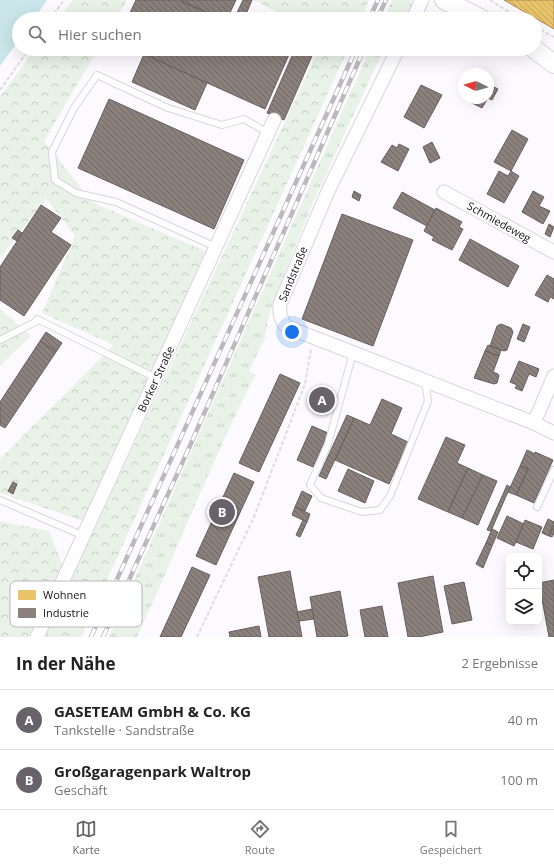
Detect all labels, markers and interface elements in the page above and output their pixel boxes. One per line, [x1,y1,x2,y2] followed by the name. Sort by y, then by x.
[12,12,542,56] search box
[26,23,48,45] icon: search
[58,24,142,44] text: Hier suchen
[458,68,494,104] north arrow
[465,198,534,245] street label: Schmiedeweg
[275,244,310,304] street label: Sandstraße
[282,322,302,342] your location
[134,343,177,414] street label: Borker Straße
[309,385,335,415] pin: A
[209,497,235,527] pin: B
[506,553,542,625] map controls
[506,553,542,589] button: locate
[10,581,142,627] legend
[43,587,86,602] text: Wohnen
[506,589,542,625] button: layers
[43,605,89,620] text: Industrie
[16,652,115,675] text: In der Nähe
[461,654,538,672] text: 2 Ergebnisse
[54,701,251,721] text: GASETEAM GmbH & Co. KG
[25,711,33,729] text: A
[508,711,538,729] text: 40 m
[54,721,194,739] text: Tankstelle · Sandstraße
[54,761,251,781] text: Großgaragenpark Waltrop
[25,771,33,789] text: B
[500,771,538,789] text: 100 m
[54,781,107,799] text: Geschäft
[72,818,100,857] tab: Karte
[245,818,275,857] tab: Route
[420,818,482,857] tab: Gespeichert

